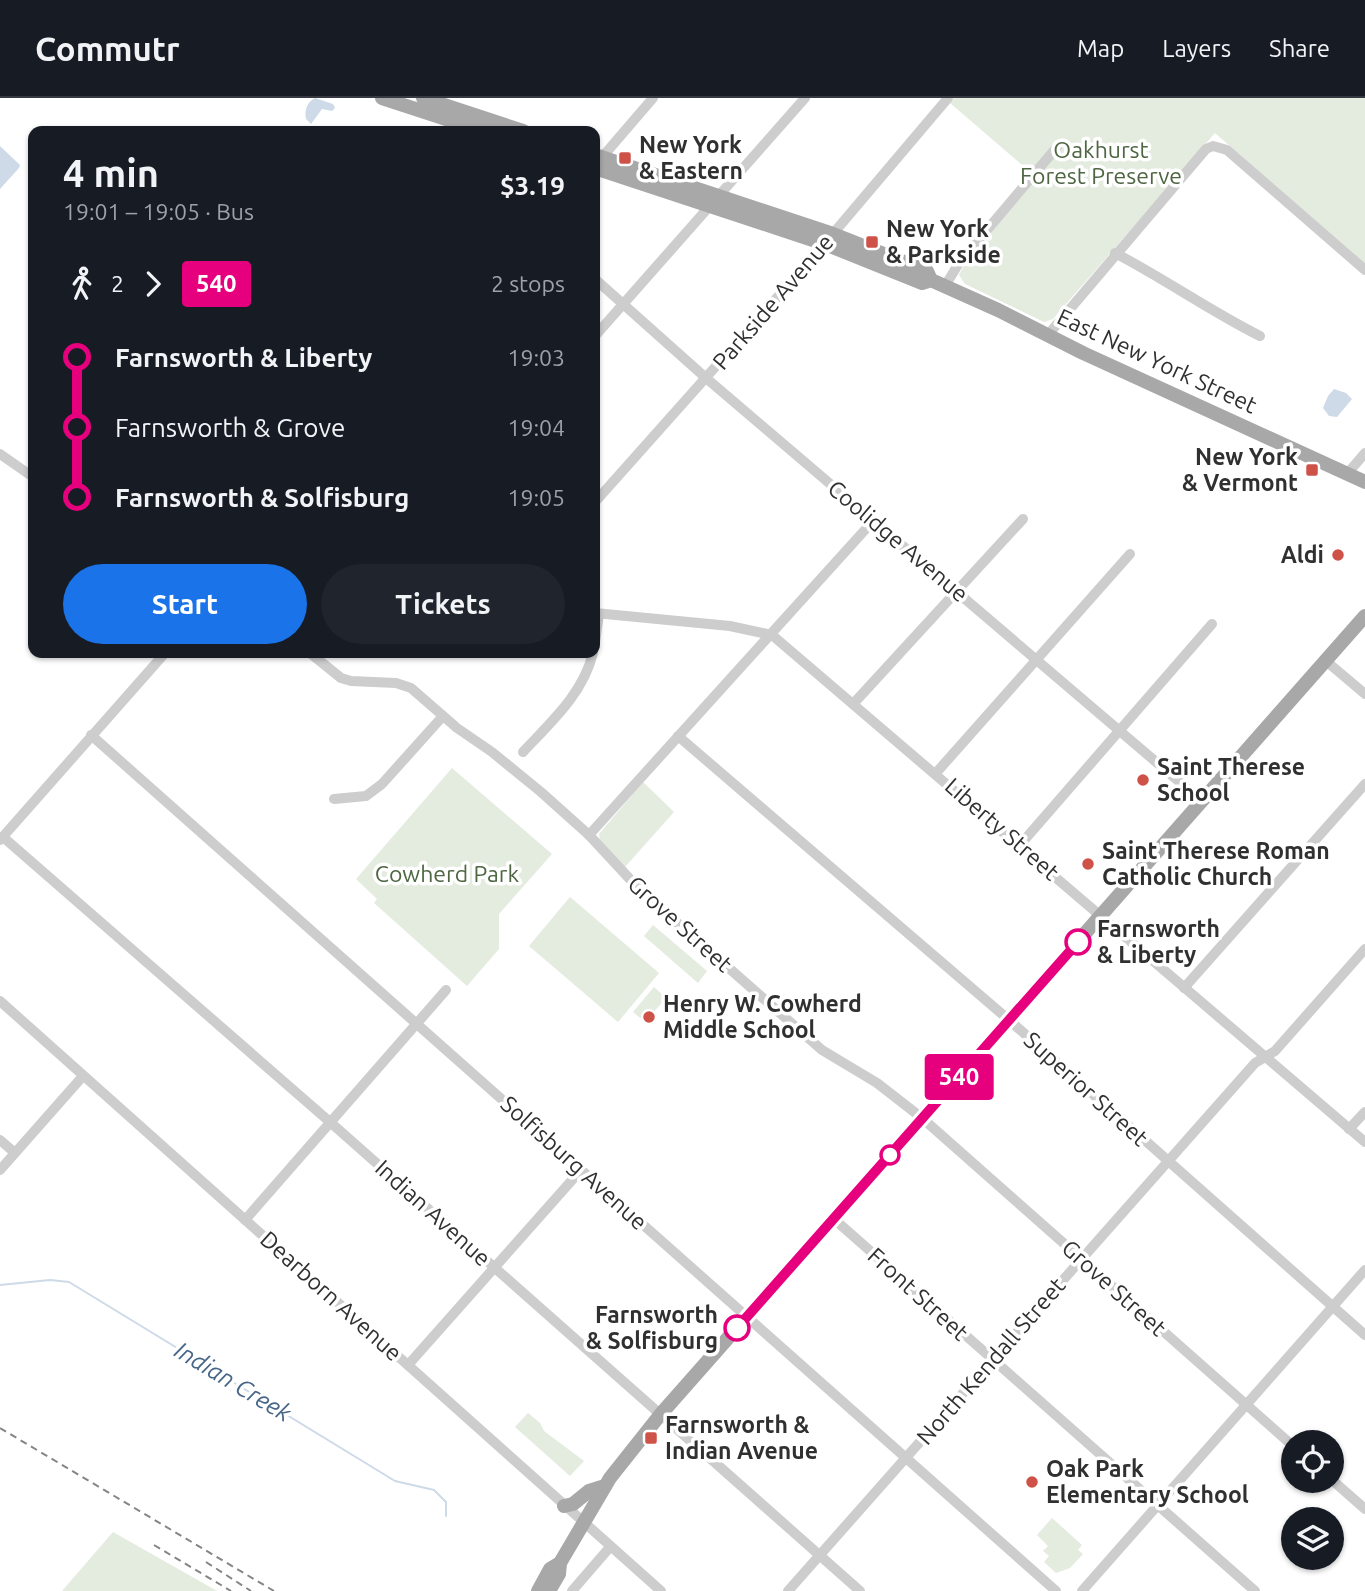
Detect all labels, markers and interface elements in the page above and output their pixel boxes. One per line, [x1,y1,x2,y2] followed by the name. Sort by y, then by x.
[35,30,180,67] text: Commutr
[1077,35,1124,62] text: Map
[1162,35,1231,62] text: Layers
[1269,35,1330,62] text: Share
[639,132,743,183] place label: New York & Eastern
[1020,137,1182,188] park label: Oakhurst Forest Preserve
[617,150,633,166] marker: New York & Eastern
[63,152,159,194] text: 4 min
[500,171,565,200] text: $3.19
[63,199,254,224] text: 19:01 – 19:05 · Bus
[886,216,1001,267] place label: New York & Parkside
[707,229,838,374] street label: Parkside Avenue
[864,234,880,250] marker: New York & Parkside
[63,265,101,303] icon: walk
[134,265,172,303] icon: forward
[196,270,237,297] text: 540
[111,271,124,296] text: 2
[491,271,565,296] text: 2 stops
[1054,303,1261,418] street label: East New York Street
[115,343,372,372] text: Farnsworth & Liberty
[507,345,565,370] text: 19:03
[115,413,345,442] text: Farnsworth & Grove
[507,415,565,440] text: 19:04
[1182,444,1298,495] place label: New York & Vermont
[1304,462,1320,478] marker: New York & Vermont
[823,475,973,606] street label: Coolidge Avenue
[115,483,409,512] text: Farnsworth & Solfisburg
[507,485,565,510] text: 19:05
[1281,542,1324,567] place label: Aldi
[1330,547,1346,563] marker: Aldi
[63,564,307,644] button: Start
[321,564,565,644] button: Tickets
[1157,754,1305,805] place label: Saint Therese School
[1135,772,1151,788] marker: Saint Therese School
[941,773,1064,885] street label: Liberty Street
[1102,838,1330,889] place label: Saint Therese Roman Catholic Church
[1080,856,1096,872] marker: Saint Therese Roman Catholic Church
[375,861,520,886] park label: Cowherd Park
[623,871,737,977] street label: Grove Street
[1097,916,1220,967] place label: Farnsworth & Liberty
[1065,929,1091,955] marker: Farnsworth & Liberty
[663,991,862,1042] place label: Henry W. Cowherd Middle School
[641,1009,657,1025] marker: Henry W. Cowherd Middle School
[1020,1027,1153,1151] street label: Superior Street
[919,1054,999,1100] line badge: 540
[939,1063,979,1090] text: 540
[496,1091,652,1235] street label: Solfisburg Avenue
[880,1145,900,1165] unlabelled marker
[371,1155,496,1271] street label: Indian Avenue
[256,1226,407,1365] street label: Dearborn Avenue
[1057,1235,1171,1341] street label: Grove Street
[863,1242,973,1345] street label: Front Street
[912,1272,1070,1449] street label: North Kendall Street
[586,1302,718,1353] place label: Farnsworth & Solfisburg
[724,1315,750,1341] marker: Farnsworth & Solfisburg
[170,1336,297,1427] water label: Indian Creek
[665,1412,818,1463] place label: Farnsworth & Indian Avenue
[643,1430,659,1446] marker: Farnsworth & Indian Avenue
[1281,1430,1344,1570] map controls
[1281,1430,1344,1493] button: locate
[1046,1456,1249,1507] place label: Oak Park Elementary School
[1024,1474,1040,1490] marker: Oak Park Elementary School
[1281,1507,1344,1570] button: layers

